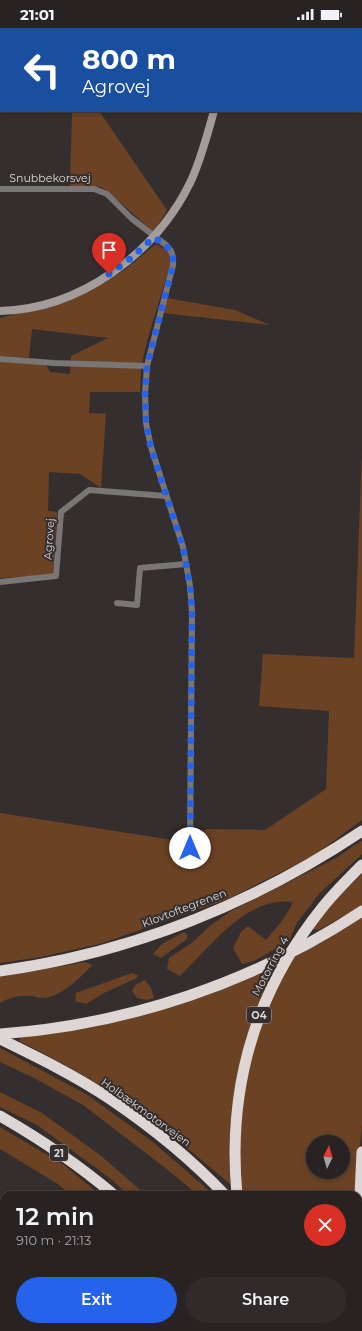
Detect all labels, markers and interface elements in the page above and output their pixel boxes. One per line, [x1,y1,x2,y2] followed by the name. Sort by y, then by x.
[20,5,55,24] text: 21:01
[82,42,176,76] text: 800 m
[16,44,68,96] icon: left
[82,76,150,98] text: Agrovej
[9,171,91,185] street label: Snubbekorsvej
[92,233,126,274] pin
[98,239,120,261] icon: arrive
[41,518,57,560] street label: Agrovej
[169,827,211,869] position arrow
[140,885,228,931] street label: Klovtoftegrenen
[248,933,292,998] street label: Motorring 4
[247,1007,271,1023] road number: O4
[98,1075,194,1149] street label: Holbækmotorvejen
[306,1135,350,1179] north arrow
[306,1135,350,1179] map controls
[50,1145,68,1161] road number: 21
[16,1202,94,1231] text: 12 min
[304,1204,346,1246] button: close
[16,1232,91,1248] text: 910 m · 21:13
[16,1277,177,1323] button: Exit
[185,1277,346,1323] button: Share

